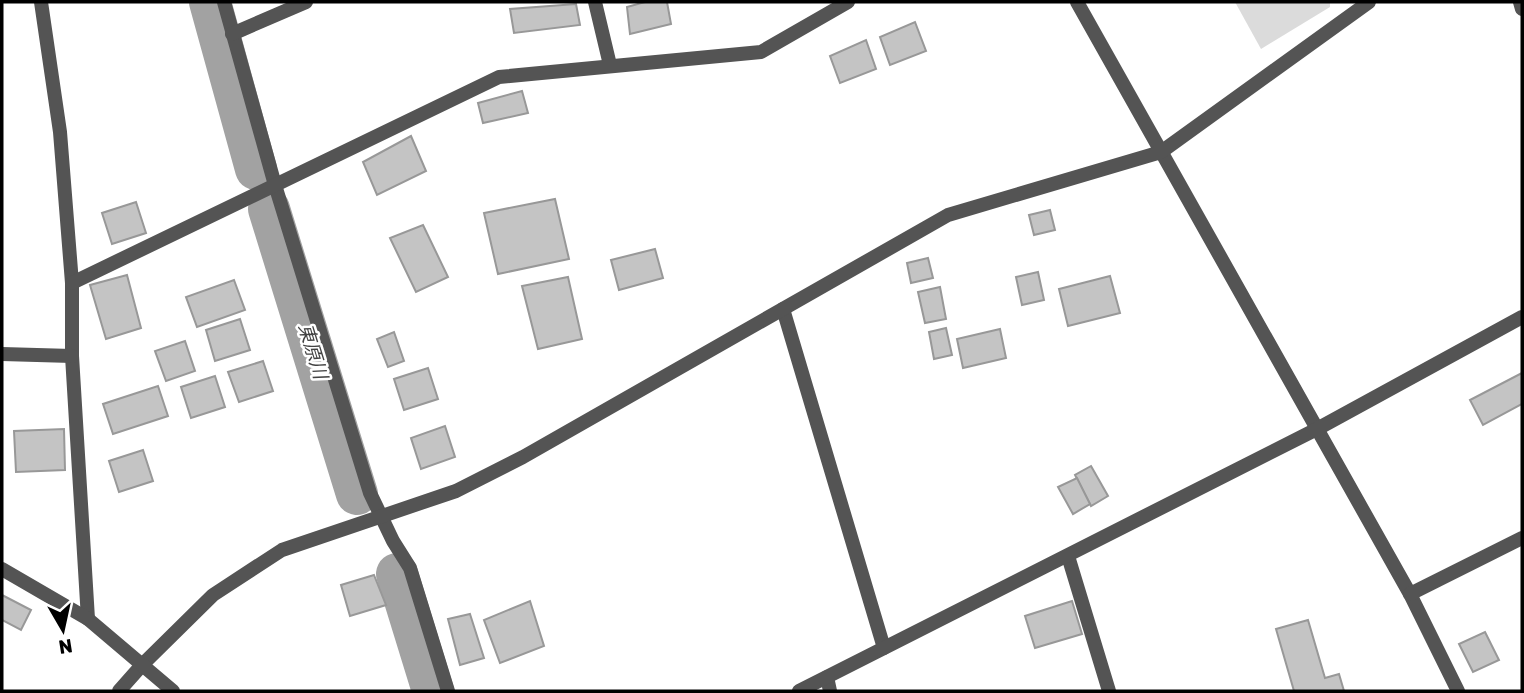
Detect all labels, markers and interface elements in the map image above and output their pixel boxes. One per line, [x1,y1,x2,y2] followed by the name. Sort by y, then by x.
[294,320,333,384] water label: 東原川
[28,595,98,665] north arrow
[57,634,74,659] text: N

